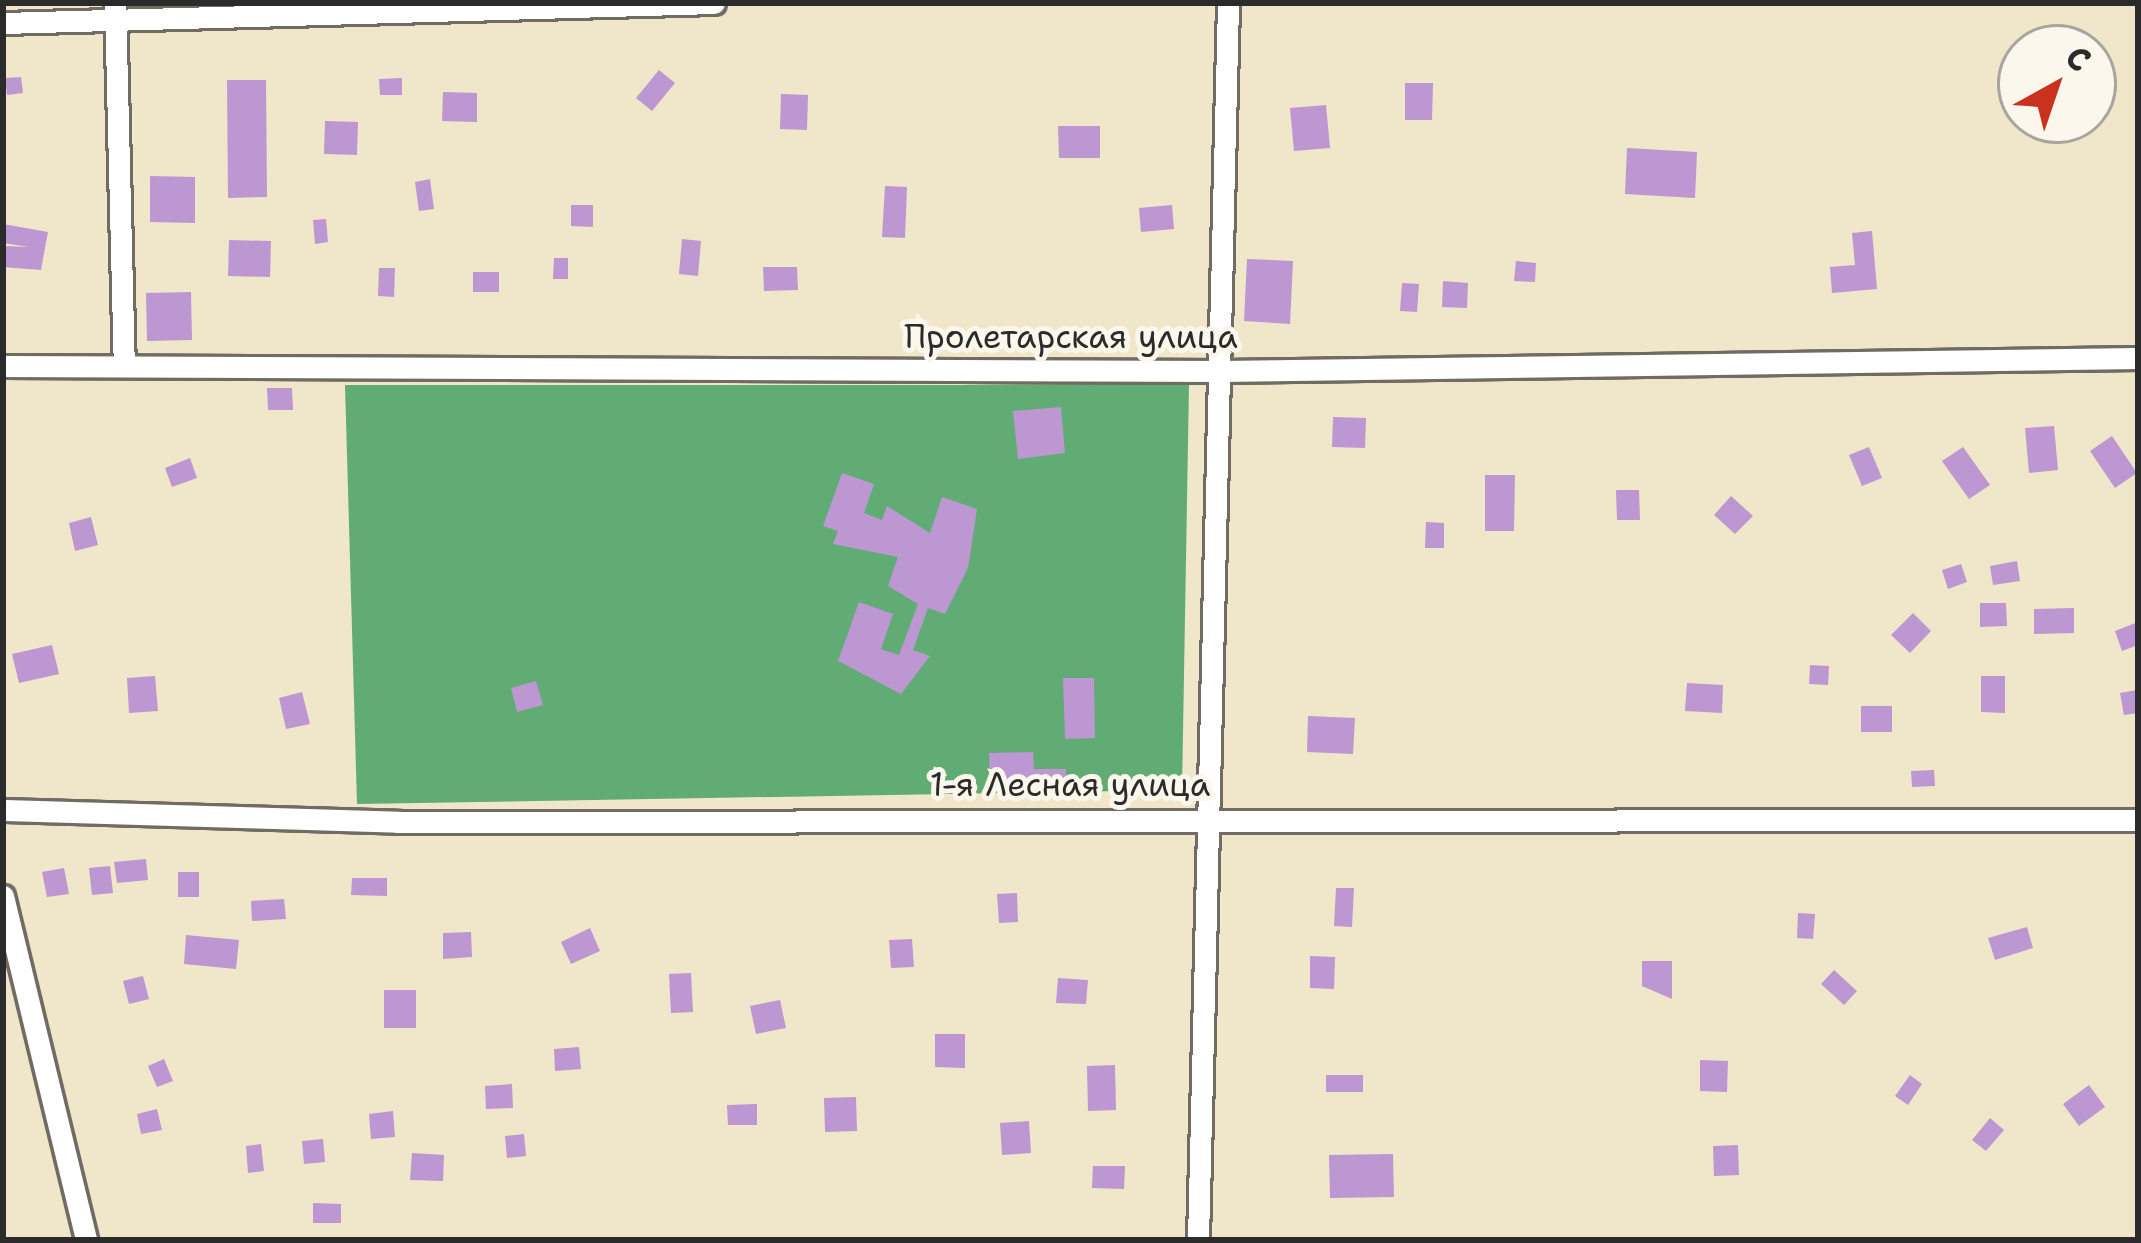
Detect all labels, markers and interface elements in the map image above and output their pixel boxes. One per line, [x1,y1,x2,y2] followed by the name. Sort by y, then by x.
[1997,24,2117,144] north arrow
[2056,35,2101,82] text: С
[904,317,1238,357] street label: Пролетарская улица
[930,765,1210,805] street label: 1-я Лесная улица

